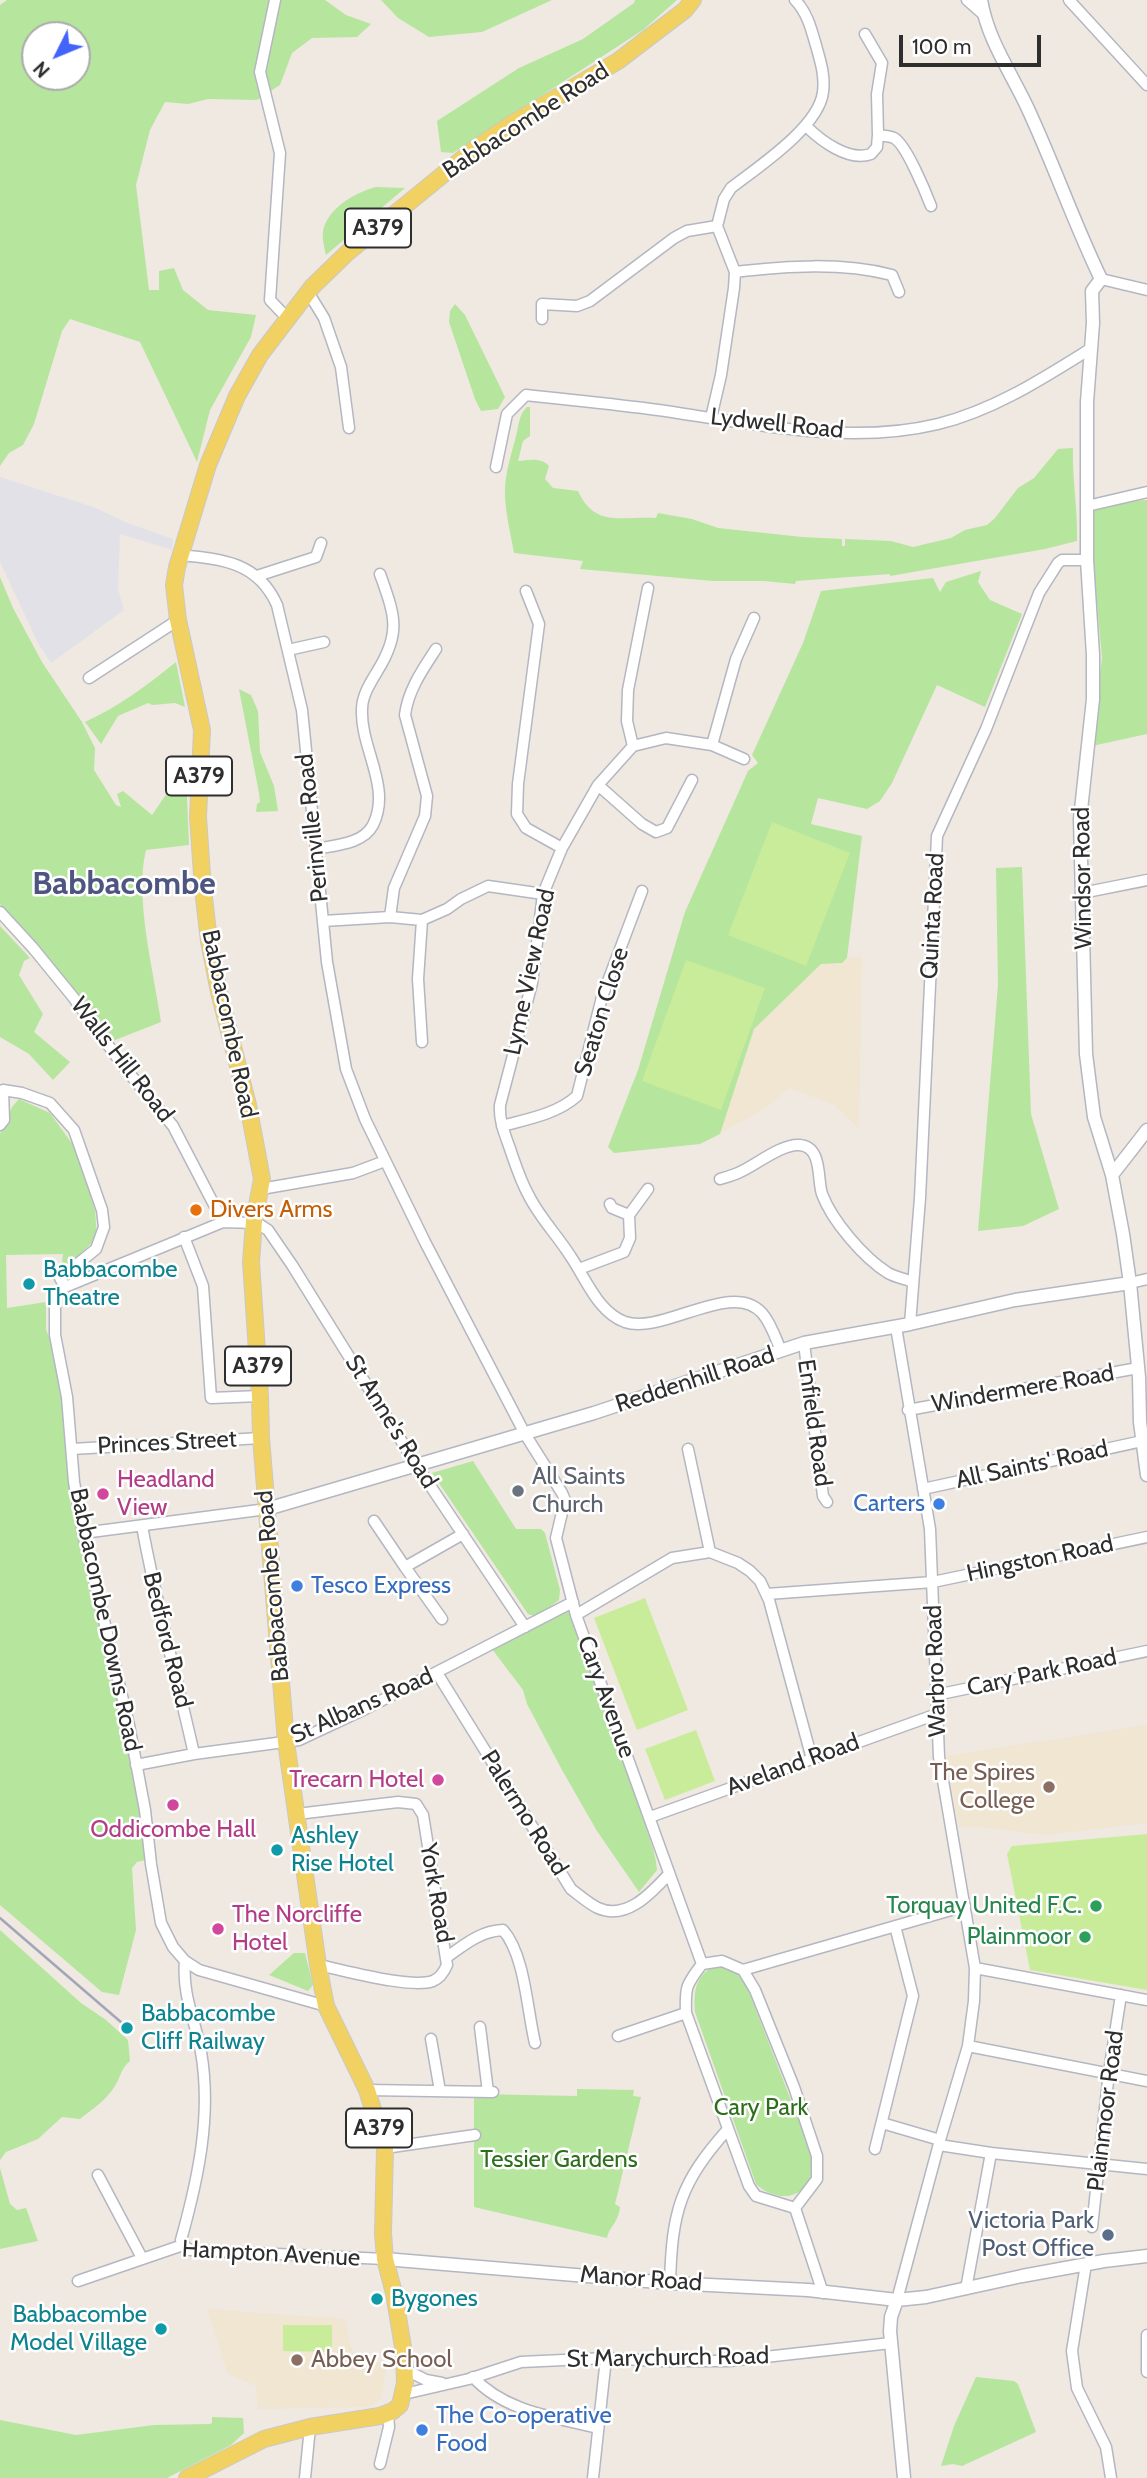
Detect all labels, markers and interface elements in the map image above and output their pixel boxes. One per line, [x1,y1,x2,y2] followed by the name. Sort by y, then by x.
[21,21,91,91] north arrow
[902,21,1044,65] scale bar
[912,34,971,59] text: 100 m
[29,57,55,82] text: N
[438,57,614,185] street label: Babbacombe Road
[345,208,411,247] road number: A379
[709,403,845,445] street label: Lydwell Road
[291,752,335,904] street label: Perinville Road
[166,756,232,796] road number: A379
[1067,806,1099,950] street label: Windsor Road
[915,852,951,980] street label: Quinta Road
[32,866,216,904] district label: Babbacombe
[498,886,562,1058] street label: Lyme View Road
[195,927,263,1121] street label: Babbacombe Road
[569,944,635,1080] street label: Seaton Close
[64,992,180,1128] street label: Walls Hill Road
[210,1196,333,1224] place label: Divers Arms
[188,1202,204,1218] marker: Divers Arms
[43,1256,178,1312] place label: Babbacombe Theatre
[21,1276,37,1292] marker: Babbacombe Theatre
[612,1341,778,1419] street label: Reddenhill Road
[225,1346,291,1386] road number: A379
[339,1350,443,1494] street label: St Anne's Road
[791,1358,837,1488] street label: Enfield Road
[930,1359,1116,1419] street label: Windermere Road
[97,1425,237,1461] street label: Princes Street
[953,1435,1111,1495] street label: All Saints' Road
[532,1463,625,1519] place label: All Saints Church
[117,1466,215,1522] place label: Headland View
[510,1483,526,1499] marker: All Saints Church
[63,1486,147,1754] street label: Babbacombe Downs Road
[95,1486,111,1502] marker: Headland View
[250,1489,296,1683] street label: Babbacombe Road
[853,1490,925,1518] place label: Carters
[931,1496,947,1512] marker: Carters
[964,1529,1116,1589] street label: Hingston Road
[136,1569,198,1711] street label: Bedford Road
[311,1572,451,1600] place label: Tesco Express
[289,1578,305,1594] marker: Tesco Express
[919,1604,953,1738] street label: Warbro Road
[571,1632,641,1762] street label: Cary Avenue
[965,1643,1119,1703] street label: Cary Park Road
[286,1662,438,1750] street label: St Albans Road
[723,1728,863,1802] street label: Aveland Road
[474,1745,574,1881] street label: Palermo Road
[930,1759,1035,1815] place label: The Spires College
[289,1766,424,1794] place label: Trecarn Hotel
[430,1772,446,1788] marker: Trecarn Hotel
[1041,1779,1057,1795] marker: The Spires College
[165,1797,181,1813] marker: Oddicombe Hall
[90,1816,256,1844] place label: Oddicombe Hall
[291,1822,394,1878] place label: Ashley Rise Hotel
[413,1841,459,1945] street label: York Road
[269,1842,285,1858] marker: Ashley Rise Hotel
[886,1892,1082,1920] place label: Torquay United F.C.
[1088,1898,1104,1914] marker: Torquay United F.C.
[232,1901,362,1957] place label: The Norcliffe Hotel
[210,1921,226,1937] marker: The Norcliffe Hotel
[967,1923,1071,1951] place label: Plainmoor
[1077,1929,1093,1945] marker: Plainmoor
[141,2000,276,2056] place label: Babbacombe Cliff Railway
[119,2020,135,2036] marker: Babbacombe Cliff Railway
[1082,2029,1130,2193] street label: Plainmoor Road
[714,2094,808,2122] park label: Cary Park
[346,2108,412,2148] road number: A379
[480,2146,638,2174] park label: Tessier Gardens
[968,2207,1094,2263] place label: Victoria Park Post Office
[1100,2227,1116,2243] marker: Victoria Park Post Office
[181,2235,361,2273] street label: Hampton Avenue
[579,2260,703,2298] street label: Manor Road
[391,2285,478,2313] place label: Bygones
[369,2291,385,2307] marker: Bygones
[10,2301,147,2357] place label: Babbacombe Model Village
[153,2321,169,2337] marker: Babbacombe Model Village
[566,2342,770,2374] street label: St Marychurch Road
[311,2346,452,2374] place label: Abbey School
[289,2352,305,2368] marker: Abbey School
[436,2402,612,2458] place label: The Co-operative Food
[414,2422,430,2438] marker: The Co-operative Food

